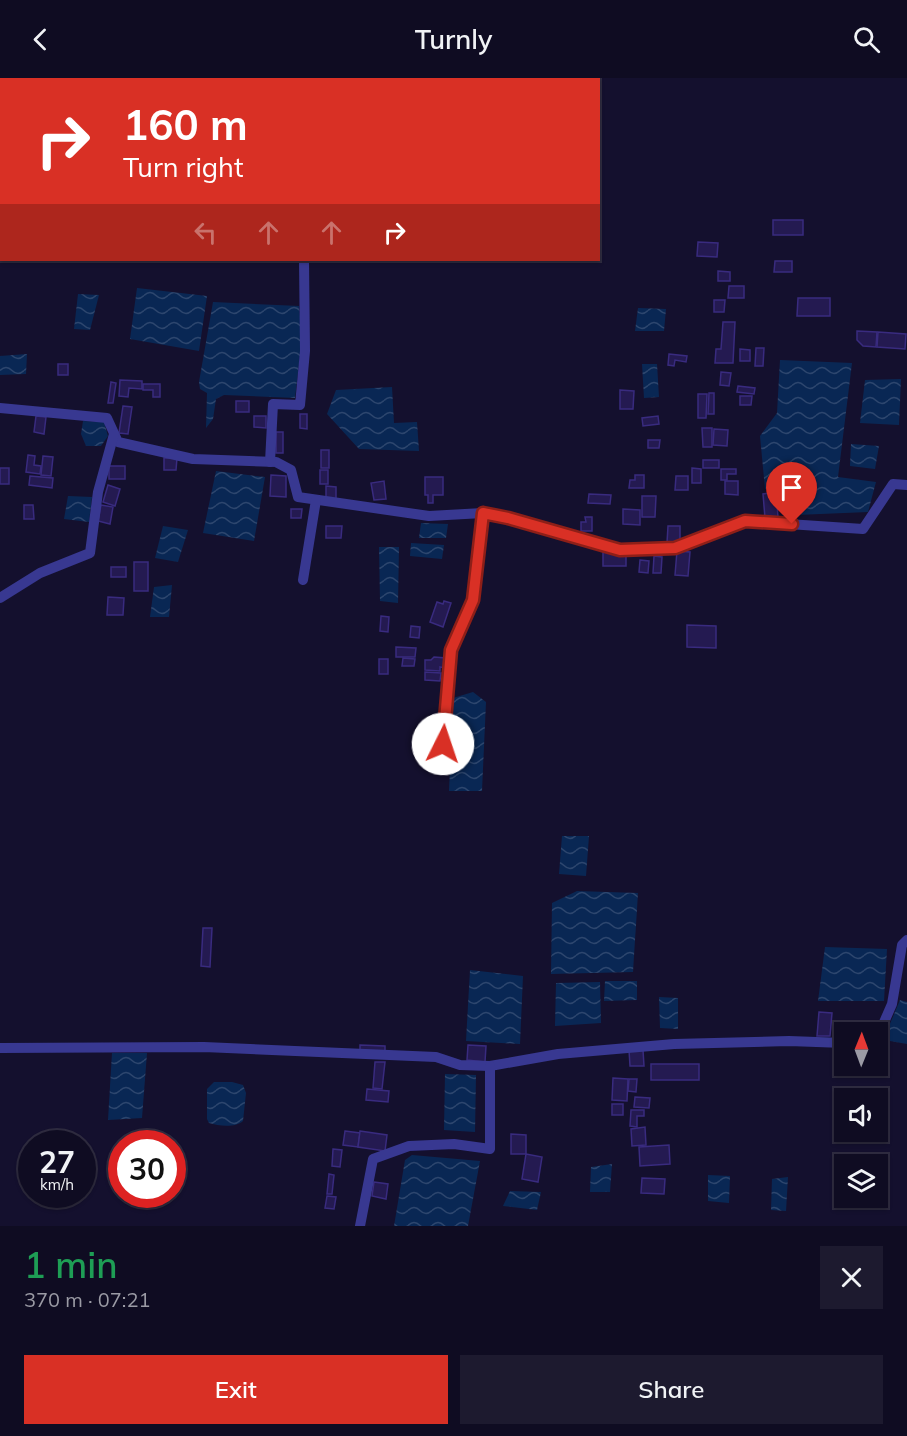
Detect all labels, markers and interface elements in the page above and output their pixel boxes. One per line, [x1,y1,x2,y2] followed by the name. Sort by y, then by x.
[415,22,492,56] text: Turnly
[24,23,57,56] icon: back
[850,23,883,56] icon: search
[123,98,248,151] text: 160 m
[24,102,102,180] icon: right
[123,150,243,184] text: Turn right
[189,216,222,249] icon: left
[252,216,285,249] icon: ahead
[315,216,348,249] icon: ahead
[378,216,411,249] icon: right
[766,462,817,524] pin
[775,471,808,504] icon: arrive
[411,712,475,776] position arrow
[834,1022,888,1076] north arrow
[834,1022,888,1208] map controls
[834,1088,888,1142] button: sound
[108,1130,186,1208] speed limit sign: 30
[39,1143,75,1181] text: 27
[834,1154,888,1208] button: layers
[40,1175,74,1194] text: km/h
[24,1242,118,1287] text: 1 min
[820,1246,883,1309] button: close
[24,1287,150,1312] text: 370 m · 07:21
[24,1355,448,1424] button: Exit
[460,1355,883,1424] button: Share

